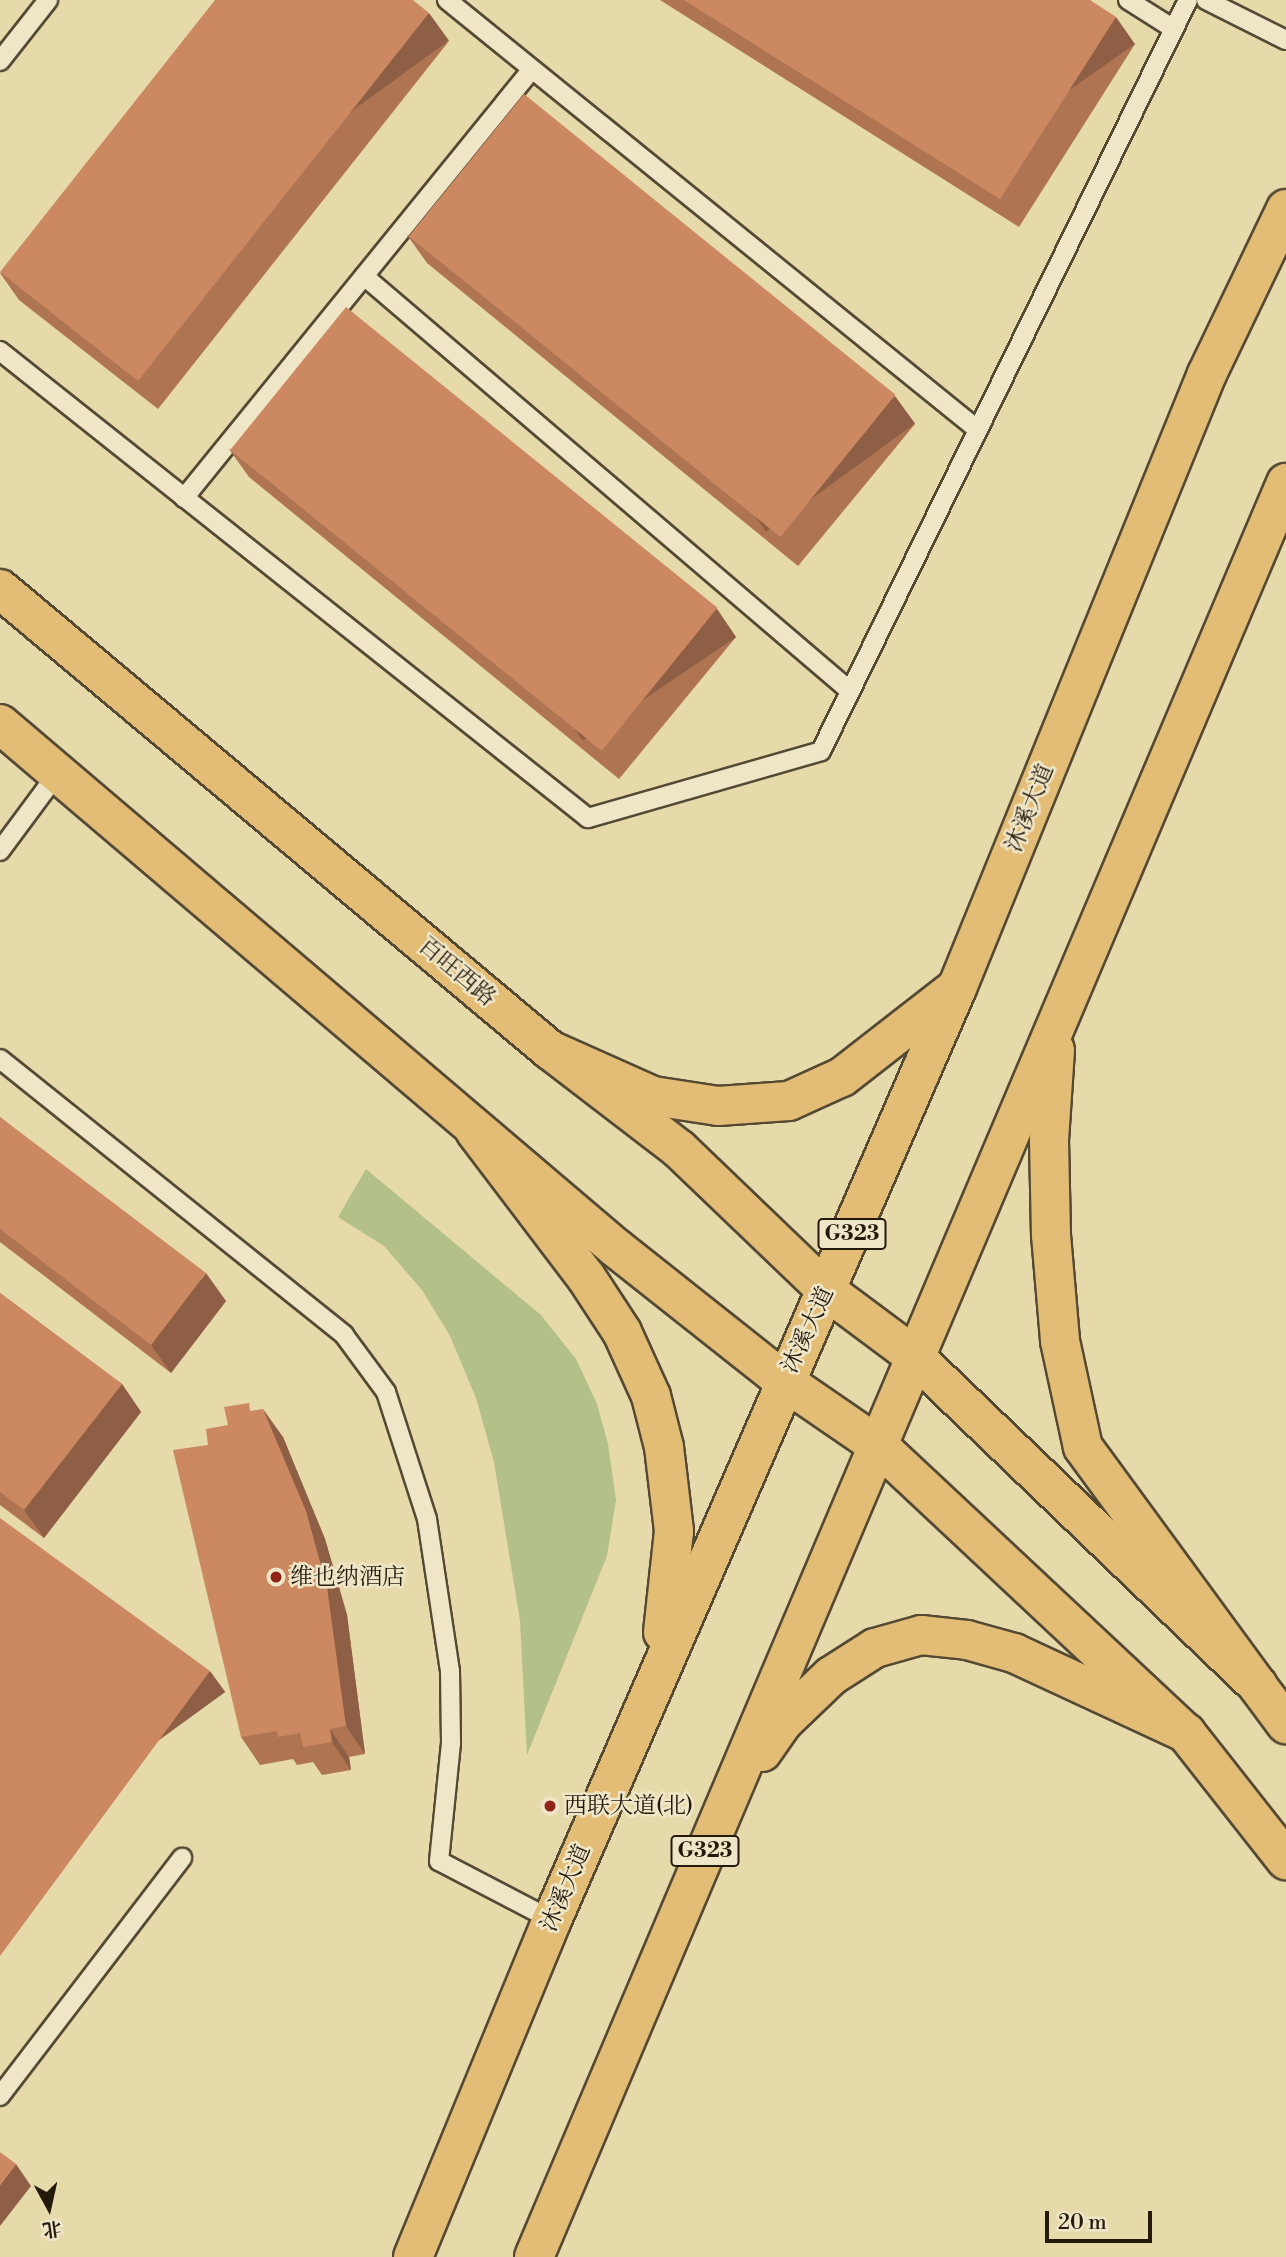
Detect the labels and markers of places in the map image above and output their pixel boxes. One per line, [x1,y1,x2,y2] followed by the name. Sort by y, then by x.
[290,1563,405,1591] place label: 维也纳酒店
[268,1569,284,1585] marker: 维也纳酒店
[564,1792,693,1820] place label: 西联大道(北)
[542,1798,558,1814] marker: 西联大道(北)

